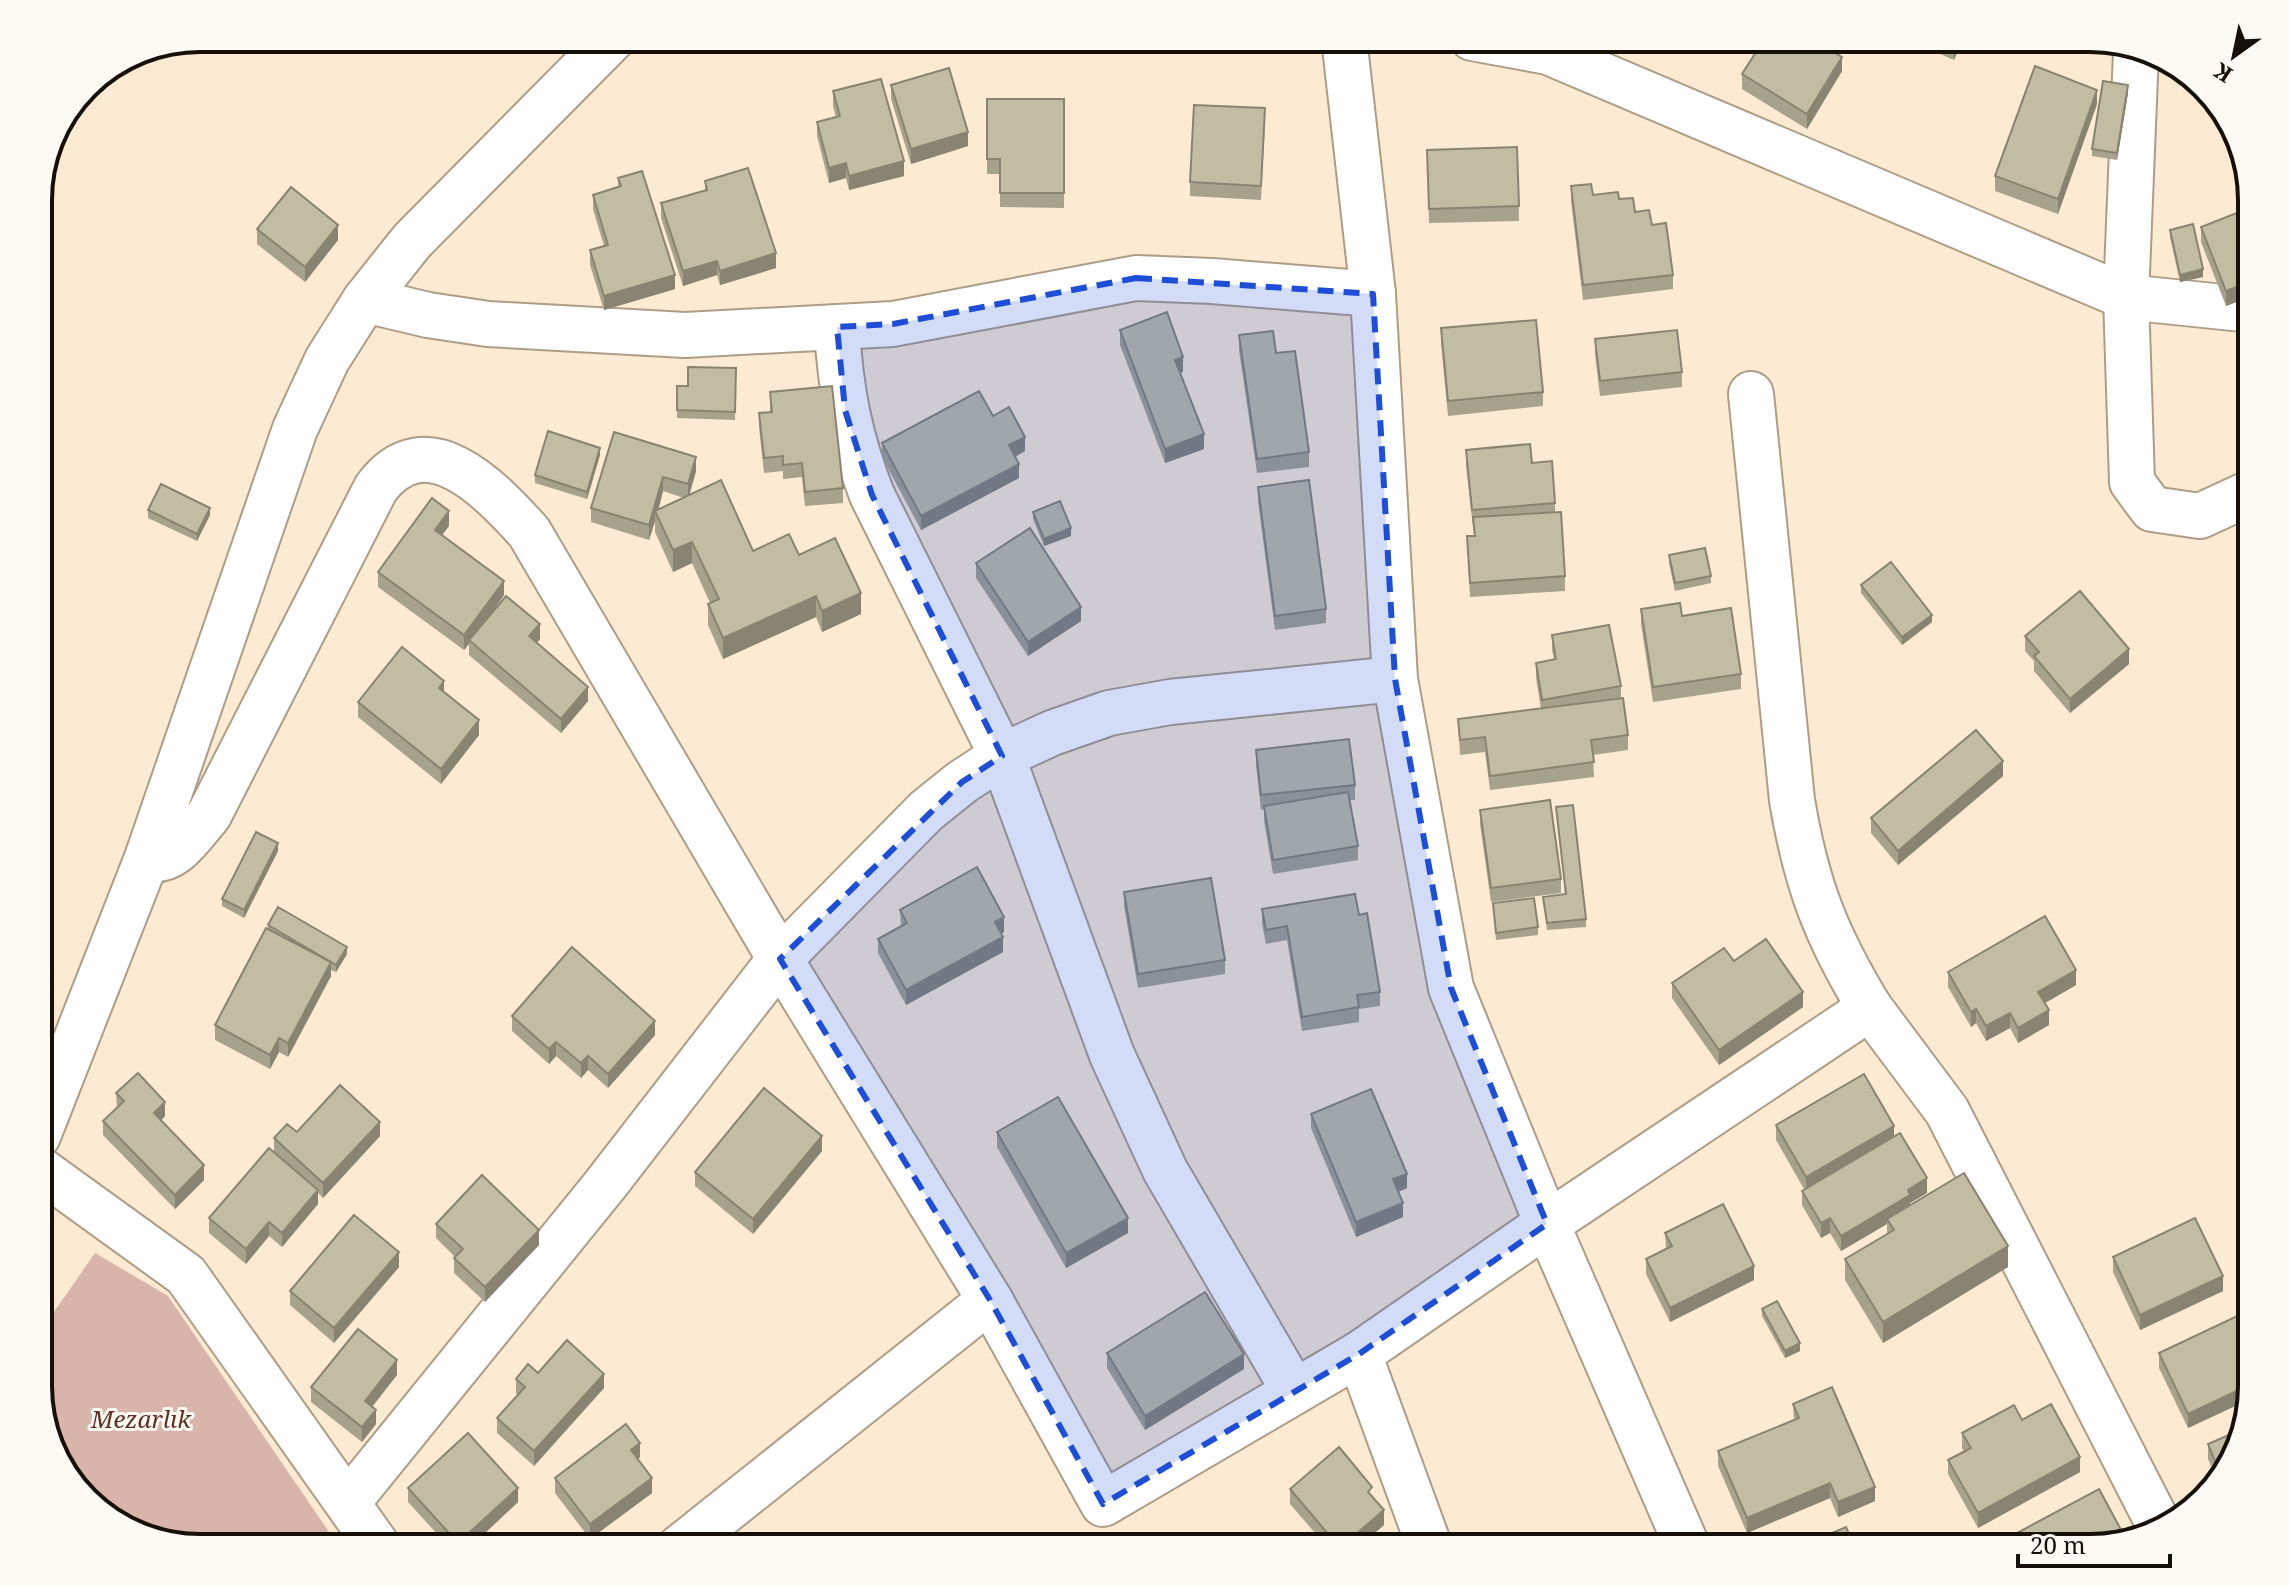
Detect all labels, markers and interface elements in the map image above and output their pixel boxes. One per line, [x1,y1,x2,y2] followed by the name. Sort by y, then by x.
[2194,16,2274,96] north arrow
[2207,56,2238,91] text: K
[90,1402,192,1435] park label: Mezarlık
[2018,1518,2170,1568] scale bar
[2030,1528,2086,1561] text: 20 m

